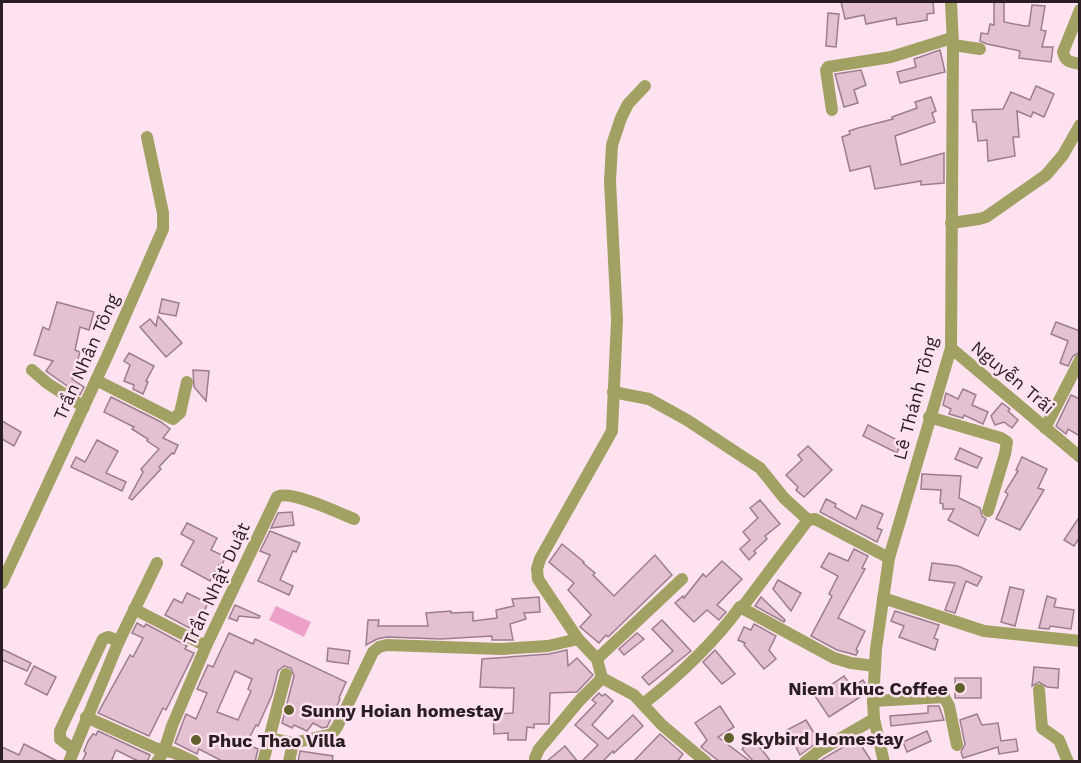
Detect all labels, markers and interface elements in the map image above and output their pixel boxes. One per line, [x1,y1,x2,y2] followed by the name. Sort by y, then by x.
[49,290,123,423] street label: Trần Nhân Tông
[888,334,942,462] street label: Lê Thánh Tông
[967,336,1059,418] street label: Nguyễn Trãi
[178,519,254,649] street label: Trần Nhật Duật
[788,678,948,699] place label: Niem Khuc Coffee
[953,681,967,695] marker: Niem Khuc Coffee
[301,700,504,721] place label: Sunny Hoian homestay
[282,703,296,717] marker: Sunny Hoian homestay
[741,728,904,749] place label: Skybird Homestay
[208,730,346,751] place label: Phuc Thao Villa
[722,731,736,745] marker: Skybird Homestay
[189,733,203,747] marker: Phuc Thao Villa

